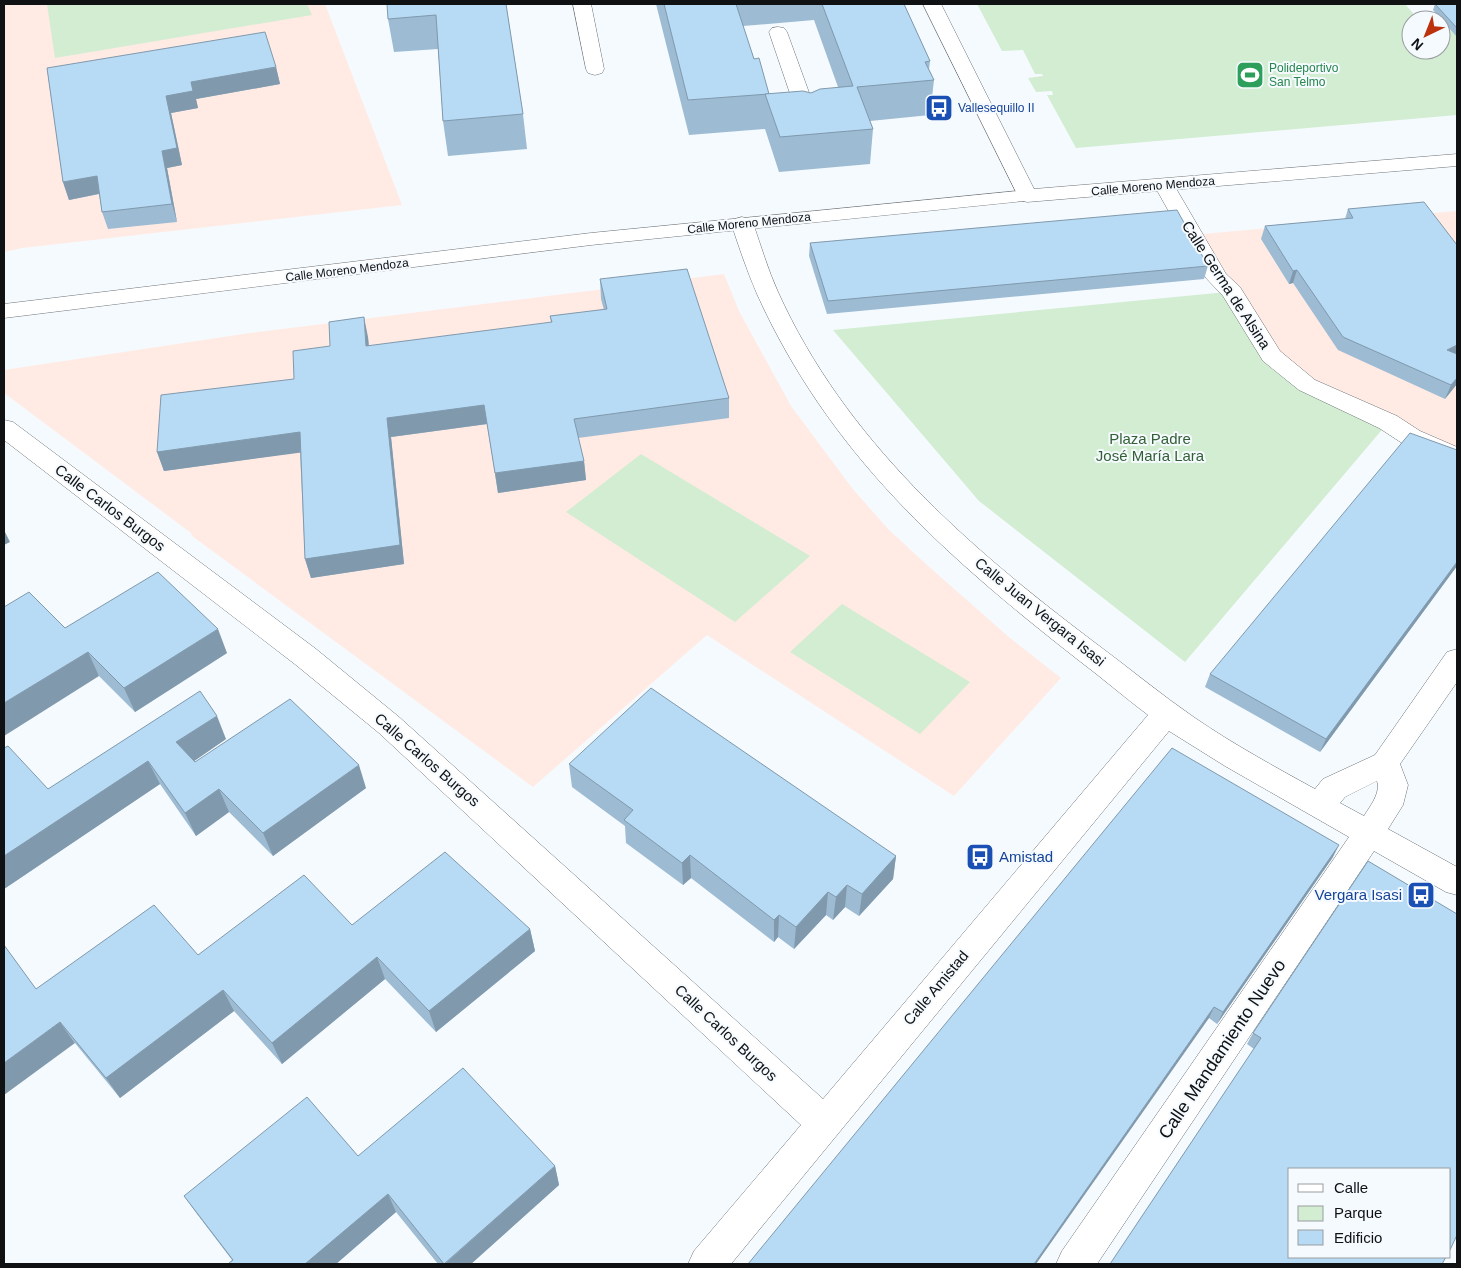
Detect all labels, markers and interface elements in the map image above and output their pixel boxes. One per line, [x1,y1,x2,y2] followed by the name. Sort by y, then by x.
[1401,10,1451,60] north arrow
[1408,35,1426,54] text: N
[1235,60,1265,90] sports icon: Polideportivo San Telmo
[1269,61,1339,89] place label: Polideportivo San Telmo
[924,93,954,123] bus stop icon: Vallesequillo II
[958,101,1035,115] place label: Vallesequillo II
[1091,174,1216,198] street label: Calle Moreno Mendoza
[687,210,812,236] street label: Calle Moreno Mendoza
[1179,218,1275,352] street label: Calle Germa de Alsina
[285,255,410,285] street label: Calle Moreno Mendoza
[1096,430,1205,464] park label: Plaza Padre José María Lara
[52,461,169,555] street label: Calle Carlos Burgos
[972,554,1109,669] street label: Calle Juan Vergara Isasi
[371,709,483,810] street label: Calle Carlos Burgos
[965,842,995,872] bus stop icon: Amistad
[999,848,1053,865] place label: Amistad
[1406,880,1436,910] bus stop icon: Vergara Isasi
[1314,886,1402,903] place label: Vergara Isasi
[900,947,972,1028] street label: Calle Amistad
[1154,955,1290,1143] street label: Calle Mandamiento Nuevo
[672,981,781,1084] street label: Calle Carlos Burgos
[1288,1168,1451,1258] legend
[1334,1179,1368,1196] text: Calle
[1334,1204,1382,1221] text: Parque
[1334,1229,1382,1246] text: Edificio

